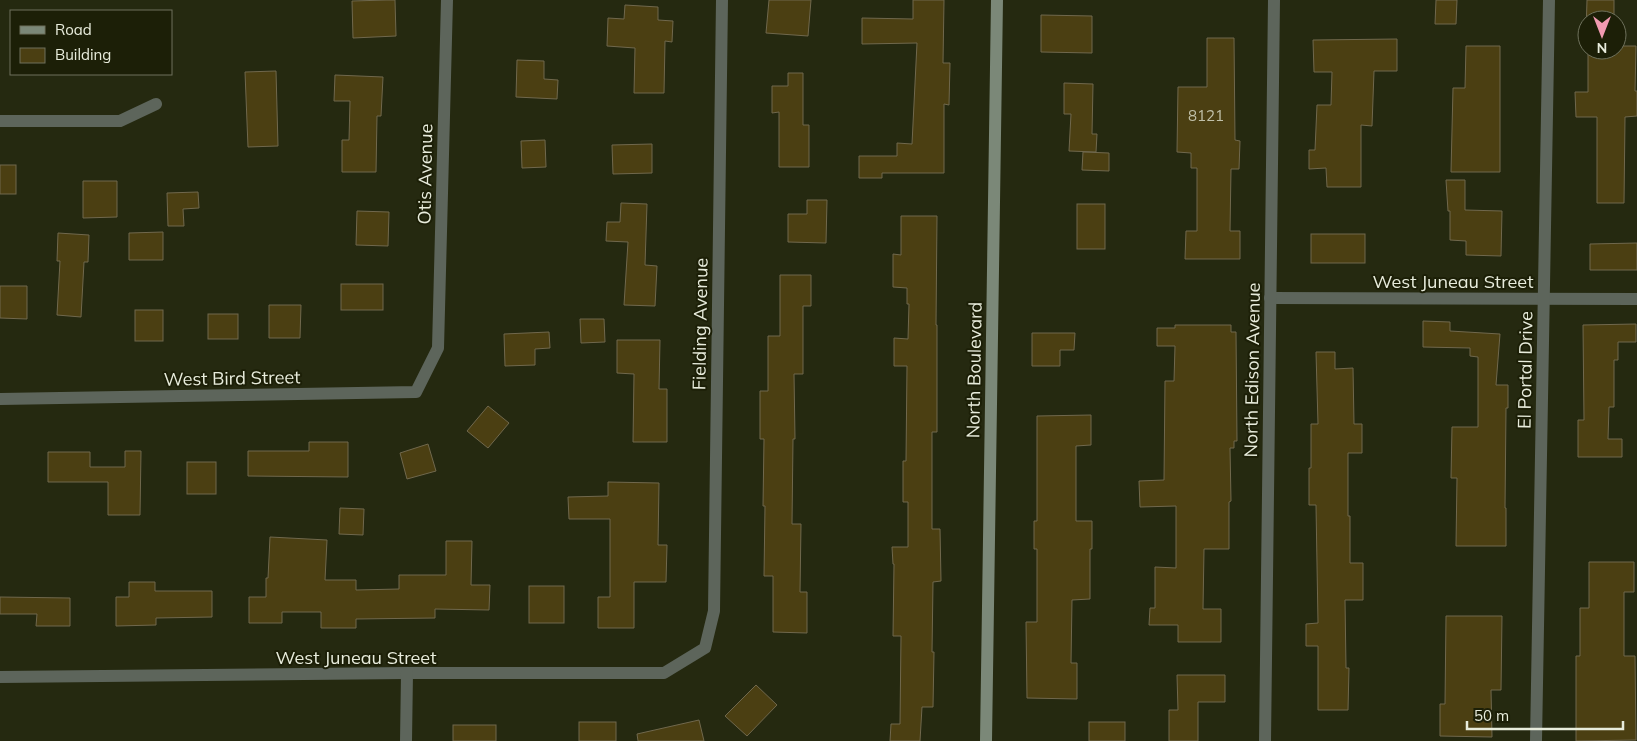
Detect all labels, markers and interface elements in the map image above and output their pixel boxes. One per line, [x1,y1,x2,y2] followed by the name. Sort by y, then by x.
[10,10,172,75] legend
[1577,10,1627,60] north arrow
[55,20,92,39] text: Road
[1597,39,1607,57] text: N
[55,45,111,64] text: Building
[1188,106,1224,125] house number: 8121
[413,123,437,225] street label: Otis Avenue
[687,258,713,390] street label: Fielding Avenue
[1373,270,1533,293] street label: West Juneau Street
[1239,282,1265,458] street label: North Edison Avenue
[961,302,987,438] street label: North Boulevard
[1512,311,1538,429] street label: El Portal Drive
[163,365,301,391] street label: West Bird Street
[276,646,436,669] street label: West Juneau Street
[1467,698,1623,730] scale bar
[1474,706,1509,725] text: 50 m

